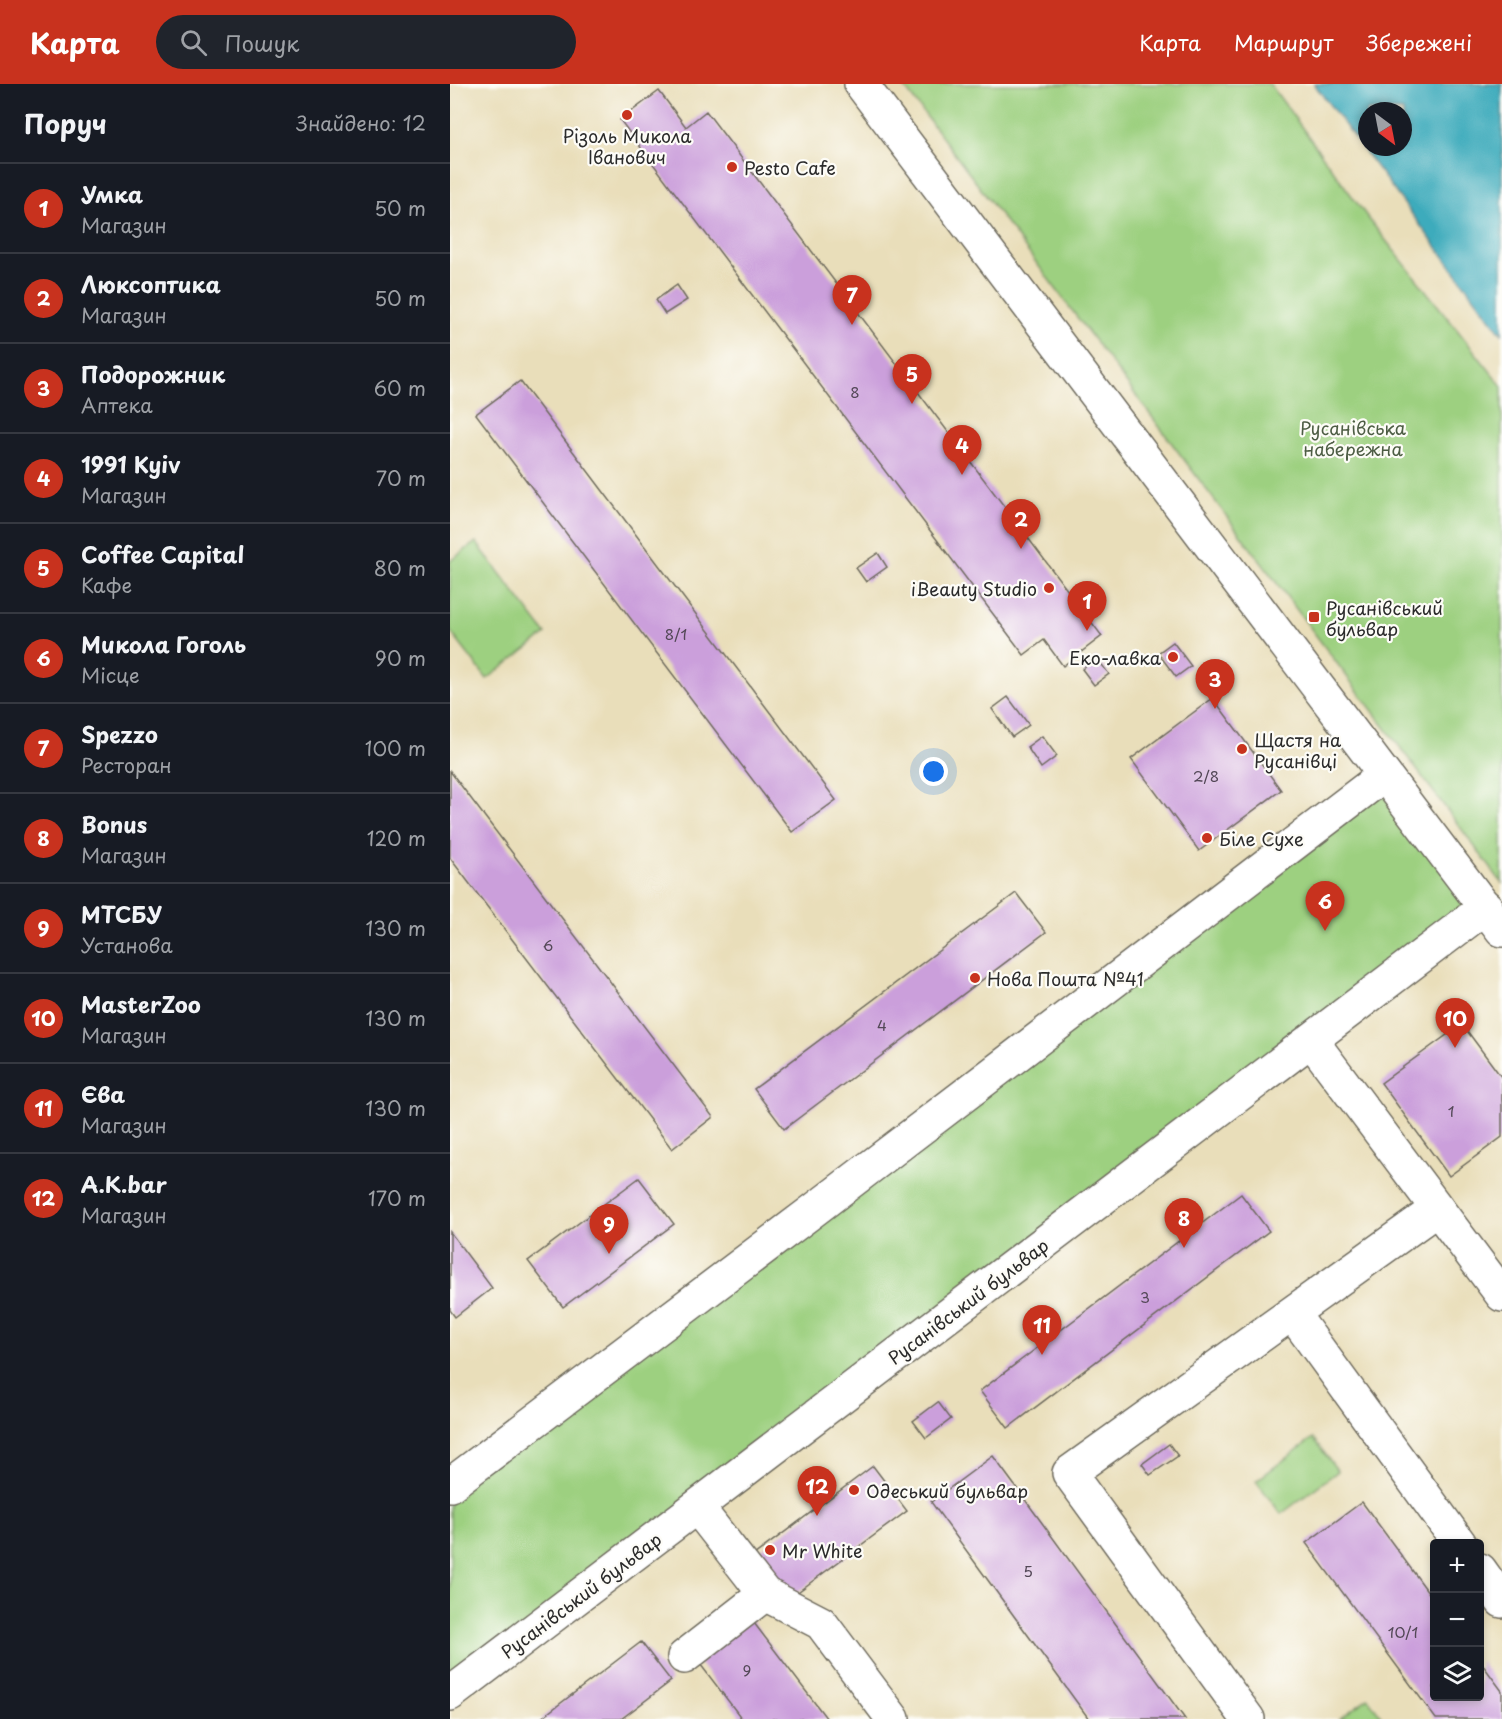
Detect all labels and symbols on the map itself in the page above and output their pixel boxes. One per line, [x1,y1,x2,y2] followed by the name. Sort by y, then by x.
[1358,102,1412,156] north arrow
[620,108,634,122] marker: Різоль Микола Іванович
[562,122,692,170] place label: Різоль Микола Іванович
[744,154,836,181] place label: Pesto Cafe
[725,160,739,174] marker: Pesto Cafe
[832,276,872,325] pin: 7
[892,354,932,404] pin: 5
[850,380,860,403] house number: 8
[1300,414,1407,462] park label: Русанівська набережна
[942,426,982,475] pin: 4
[1002,500,1040,549] pin: 2
[911,575,1037,602] place label: iBeauty Studio
[1042,581,1056,595] marker: iBeauty Studio
[1068,582,1106,631] pin: 1
[1326,594,1443,642] place label: Русанівський бульвар
[1307,610,1321,624] marker: Русанівський бульвар
[665,622,687,645] house number: 8/1
[1069,644,1162,671] place label: Еко-лавка
[1166,650,1180,664] marker: Еко-лавка
[1196,660,1234,709] pin: 3
[1254,726,1342,774] place label: Щастя на Русанівці
[1235,742,1249,756] marker: Щастя на Русанівці
[919,757,948,786] your location
[1193,764,1219,787] house number: 2/8
[1219,825,1304,852] place label: Біле Сухе
[1200,831,1214,845] marker: Біле Сухе
[1306,882,1344,931] pin: 6
[543,933,553,956] house number: 6
[987,965,1144,992] place label: Нова Пошта №41
[968,971,982,985] marker: Нова Пошта №41
[1436,998,1474,1048] pin: 10
[877,1013,887,1036] house number: 4
[1448,1099,1454,1122] house number: 1
[1164,1198,1204,1248] pin: 8
[590,1204,628,1254] pin: 9
[882,1232,1054,1370] street label: Русанівський бульвар
[1140,1285,1150,1308] house number: 3
[1022,1306,1062,1355] pin: 11
[798,1466,836,1516] pin: 12
[866,1477,1028,1504] place label: Одеський бульвар
[847,1483,861,1497] marker: Одеський бульвар
[495,1526,667,1664] street label: Русанівський бульвар
[782,1537,863,1564] place label: Mr White
[763,1543,777,1557] marker: Mr White
[1023,1559,1033,1582] house number: 5
[1388,1620,1418,1643] house number: 10/1
[743,1658,751,1681] house number: 9

